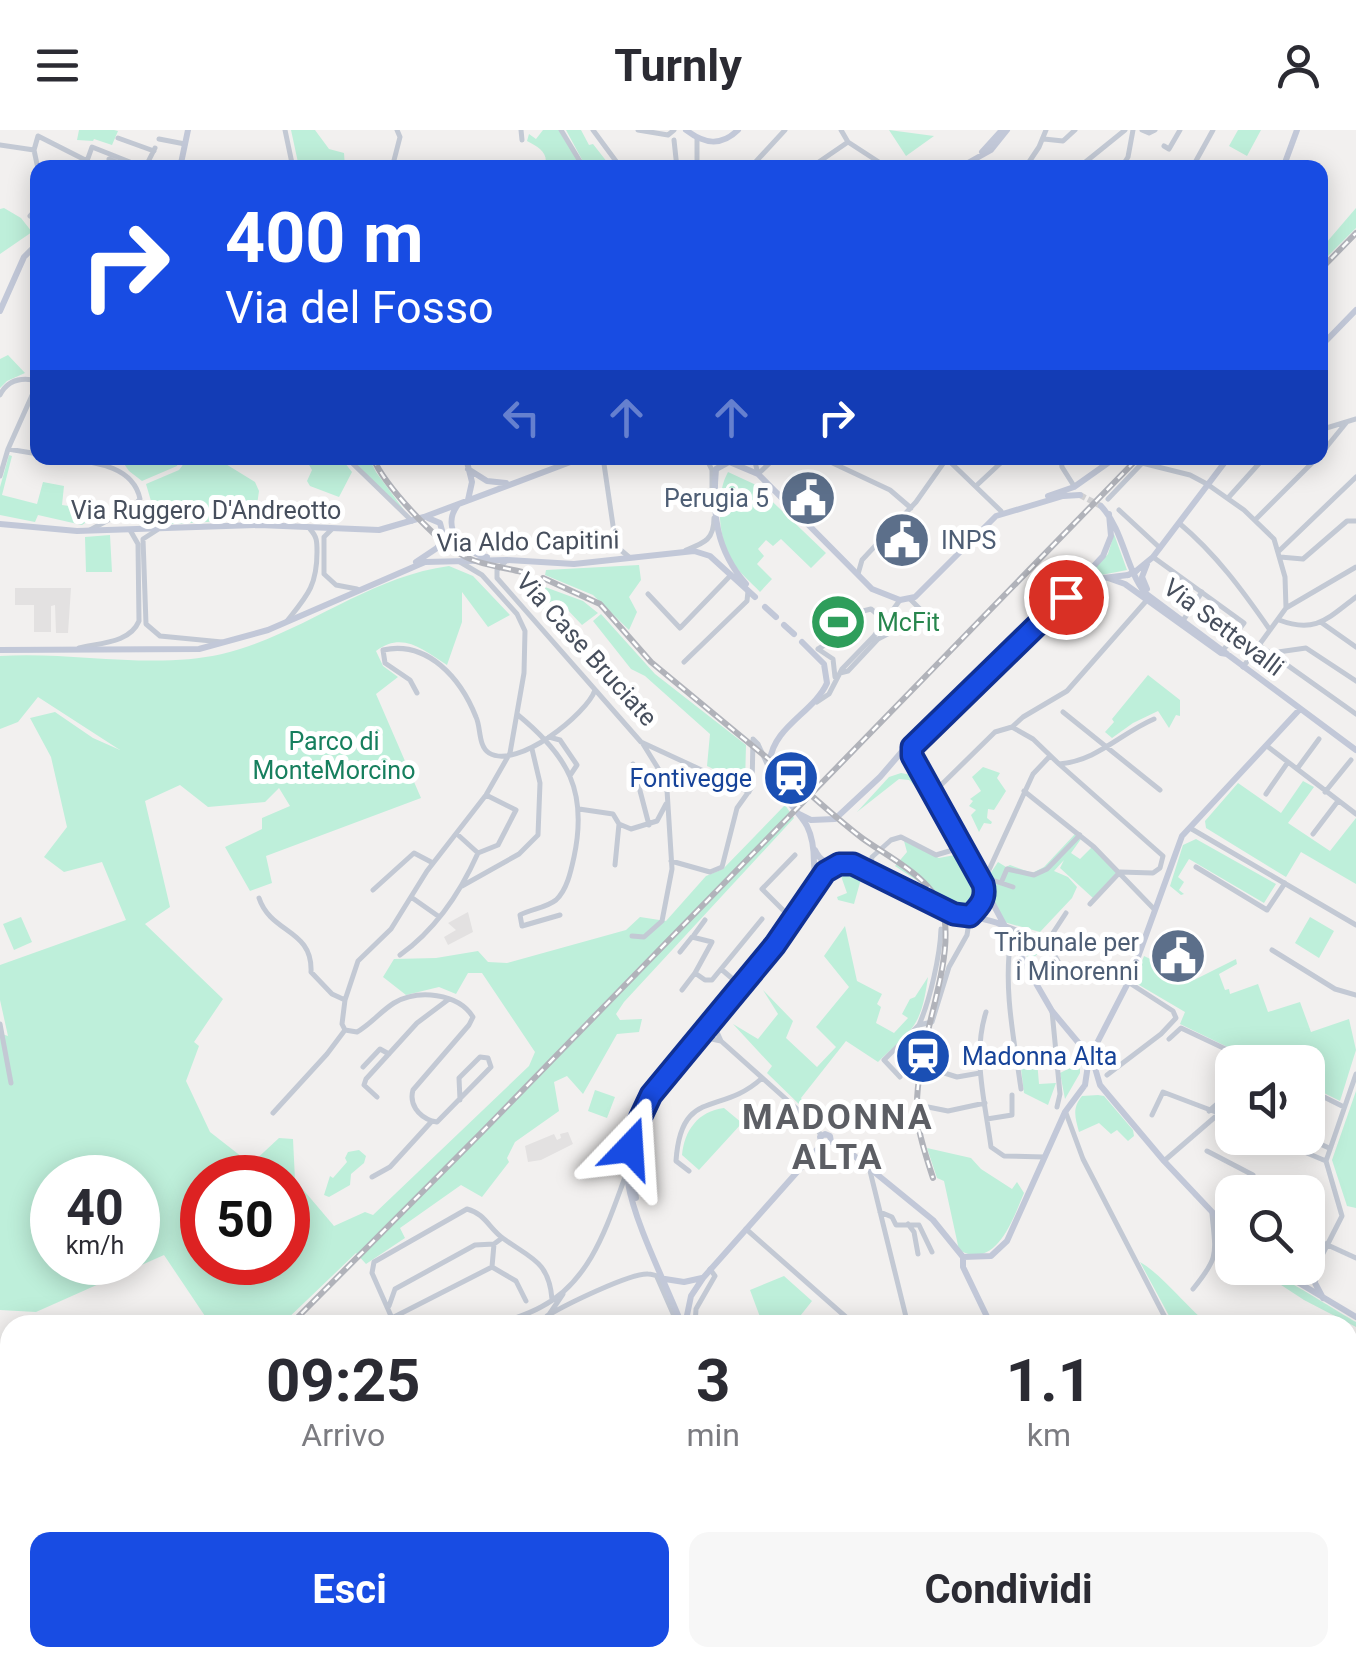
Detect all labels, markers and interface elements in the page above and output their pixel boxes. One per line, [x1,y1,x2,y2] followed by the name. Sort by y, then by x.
[30,38,85,93] icon: menu
[1271,38,1326,93] icon: person
[614,39,742,92] text: Turnly
[225,197,424,279] text: 400 m
[60,200,190,330] icon: right
[225,281,494,334] text: Via del Fosso
[494,390,549,445] icon: left
[599,390,654,445] icon: ahead
[704,390,759,445] icon: ahead
[809,390,864,445] icon: right
[778,468,838,528] public building icon: Perugia 5
[664,484,769,513] place label: Perugia 5
[71,496,341,525] street label: Via Ruggero D'Andreotto
[872,510,932,570] public building icon: INPS
[436,525,620,558] street label: Via Aldo Capitini
[941,526,996,555] place label: INPS
[1024,555,1109,640] pin
[510,567,663,732] street label: Via Case Bruciate
[1039,570,1094,625] icon: arrive
[1158,573,1290,682] street label: Via Settevalli
[808,592,868,652] sports icon: McFit
[877,608,940,637] place label: McFit
[253,727,415,785] park label: Parco di MonteMorcino
[761,748,821,808] station icon: Fontivegge
[630,764,752,793] place label: Fontivegge
[1148,926,1208,986] public building icon: Tribunale per i Minorenni
[994,928,1140,986] place label: Tribunale per i Minorenni
[893,1026,953,1086] station icon: Madonna Alta
[962,1042,1117,1071] place label: Madonna Alta
[1215,1045,1325,1285] map controls
[1215,1045,1325,1155] button: sound
[578,1096,682,1200] position arrow
[742,1097,934,1178] district label: MADONNA ALTA
[180,1155,310,1285] speed limit sign: 50
[1215,1175,1325,1285] button: search
[66,1179,124,1237] text: 40
[66,1231,124,1260] text: km/h
[266,1345,421,1416] text: 09:25
[696,1345,730,1416] text: 3
[1006,1345,1092,1416] text: 1.1
[301,1416,385,1454] text: Arrivo
[686,1416,740,1454] text: min
[1027,1416,1071,1454] text: km
[30,1532,669,1647] button: Esci
[689,1532,1328,1647] button: Condividi

